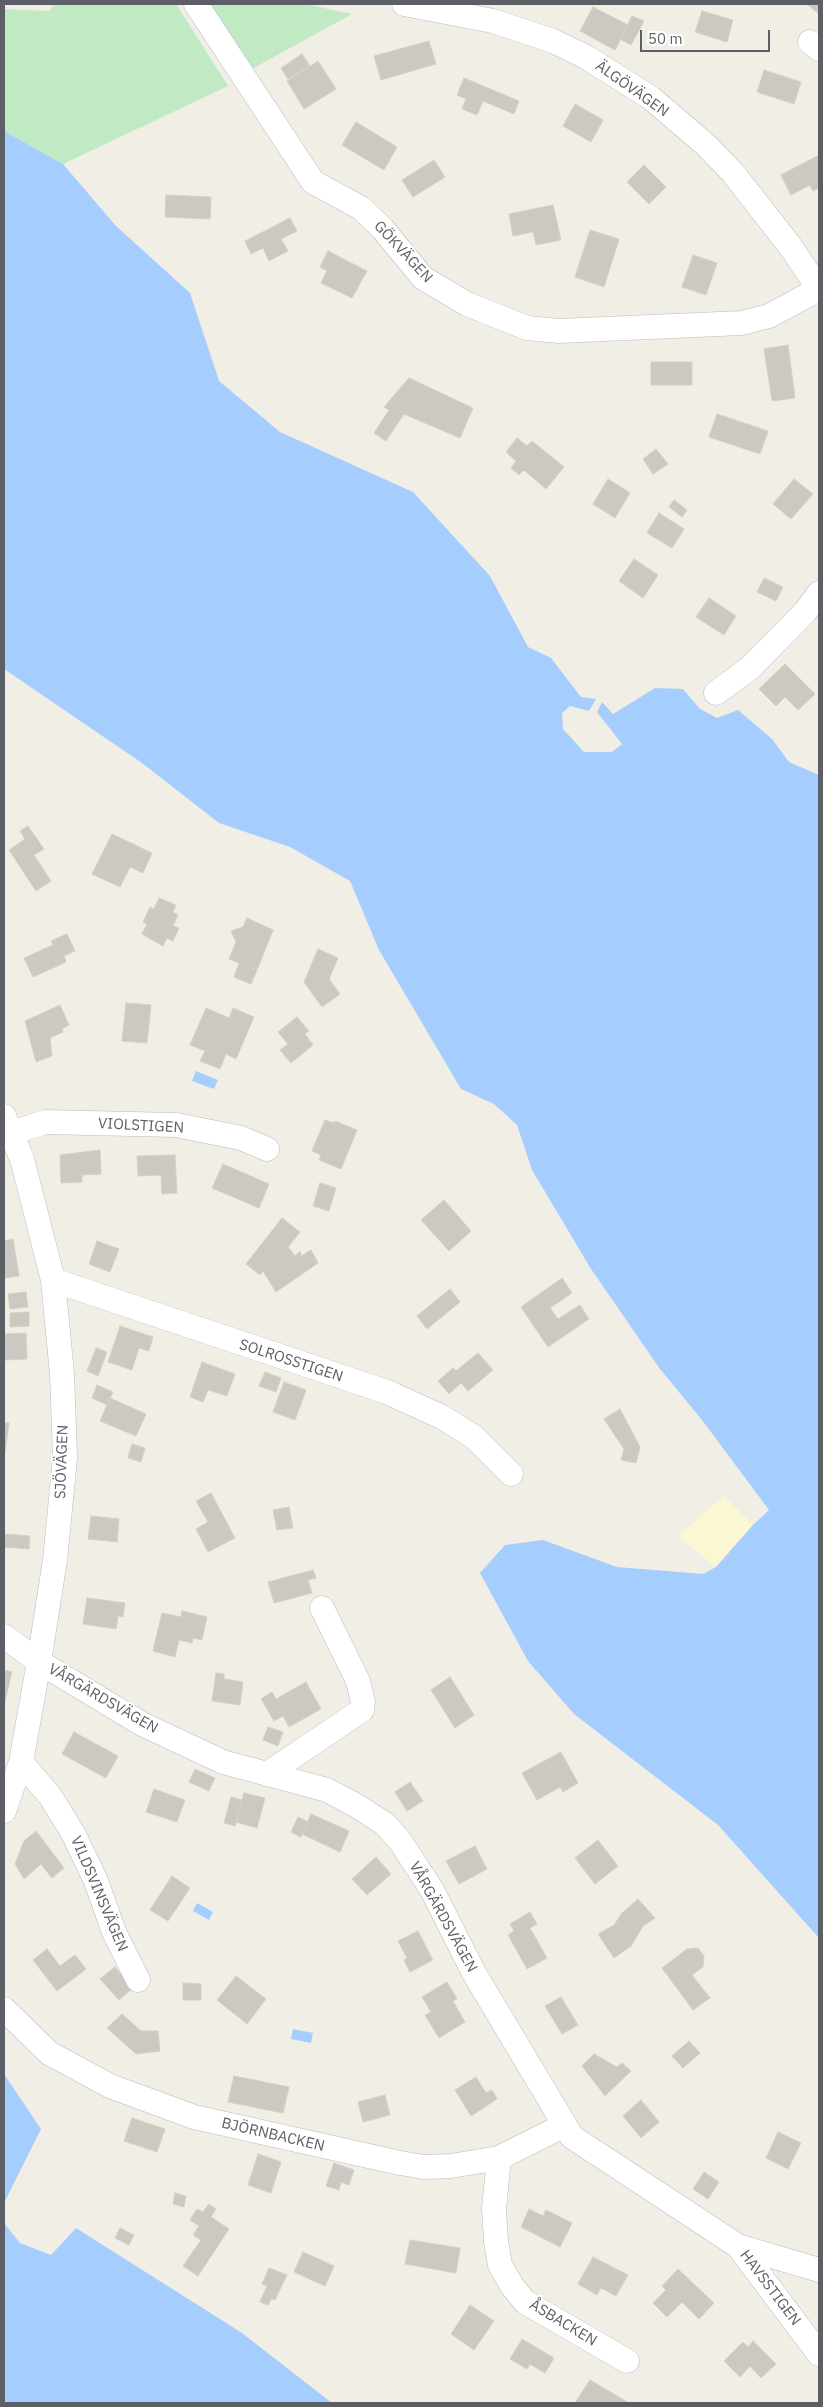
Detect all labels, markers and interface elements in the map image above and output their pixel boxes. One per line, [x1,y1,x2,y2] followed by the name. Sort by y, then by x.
[643,20,773,52] scale bar
[648,29,683,48] text: 50 m
[592,57,672,121] street label: ÄLGÖVÄGEN
[370,217,436,287] street label: GÖKVÄGEN
[98,1115,184,1137] street label: VIOLSTIGEN
[237,1336,345,1386] street label: SOLROSSTIGEN
[52,1424,72,1500] street label: SJÖVÄGEN
[45,1660,161,1738] street label: VÅRGÄRDSVÄGEN
[67,1834,131,1954] street label: VILDSVINSVÄGEN
[405,1859,481,1975] street label: VÅRGÄRDSVÄGEN
[220,2114,326,2156] street label: BJÖRNBACKEN
[736,2247,804,2329] street label: HAVSSTIGEN
[526,2296,600,2350] street label: ÅSBACKEN

